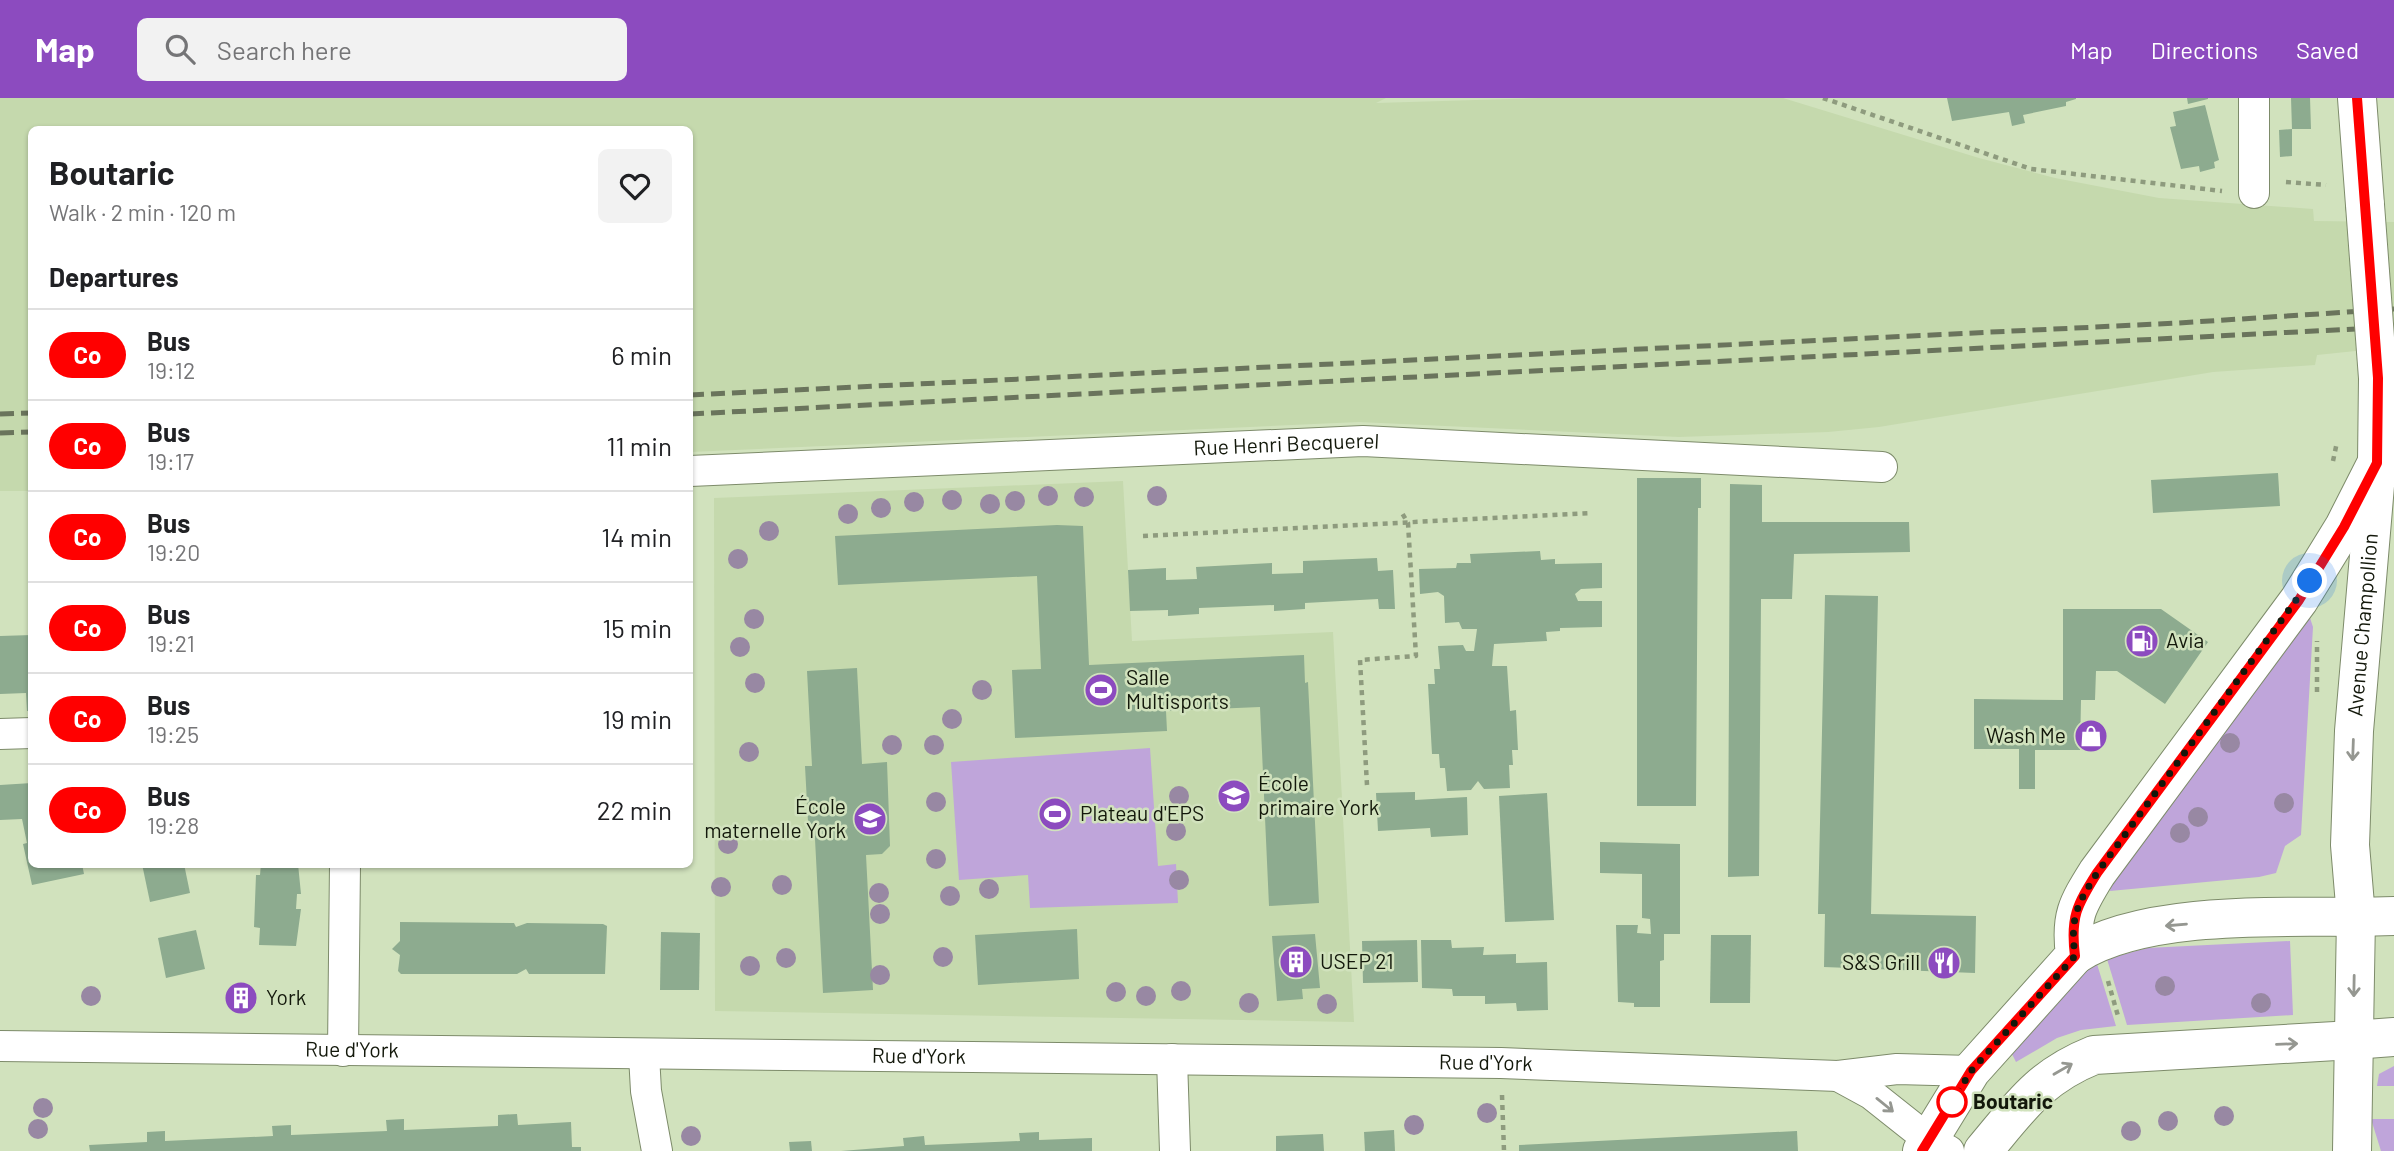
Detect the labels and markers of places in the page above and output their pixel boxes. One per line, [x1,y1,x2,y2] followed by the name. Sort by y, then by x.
[2123,622,2161,660] fuel station icon: Avia
[2166,627,2204,652] place label: Avia
[1126,664,1229,713] place label: Salle Multisports
[1082,671,1120,709] sports icon: Salle Multisports
[2072,717,2110,755] shop icon: Wash Me
[1986,722,2066,747] place label: Wash Me
[1258,770,1379,819] place label: École primaire York
[1215,777,1253,815] school or university icon: École primaire York
[704,793,846,842] place label: École maternelle York
[1036,795,1074,833] sports icon: Plateau d'EPS
[851,800,889,838] school or university icon: École maternelle York
[1080,800,1204,825] place label: Plateau d'EPS
[1277,943,1315,981] building icon: USEP 21
[1925,944,1963,982] restaurant icon: S&S Grill
[1320,948,1394,973] place label: USEP 21
[1842,949,1920,974] place label: S&S Grill
[222,979,260,1017] building icon: York
[266,984,306,1009] place label: York
[1937,1087,1967,1117] marker: Boutaric
[1973,1088,2053,1113] place label: Boutaric

